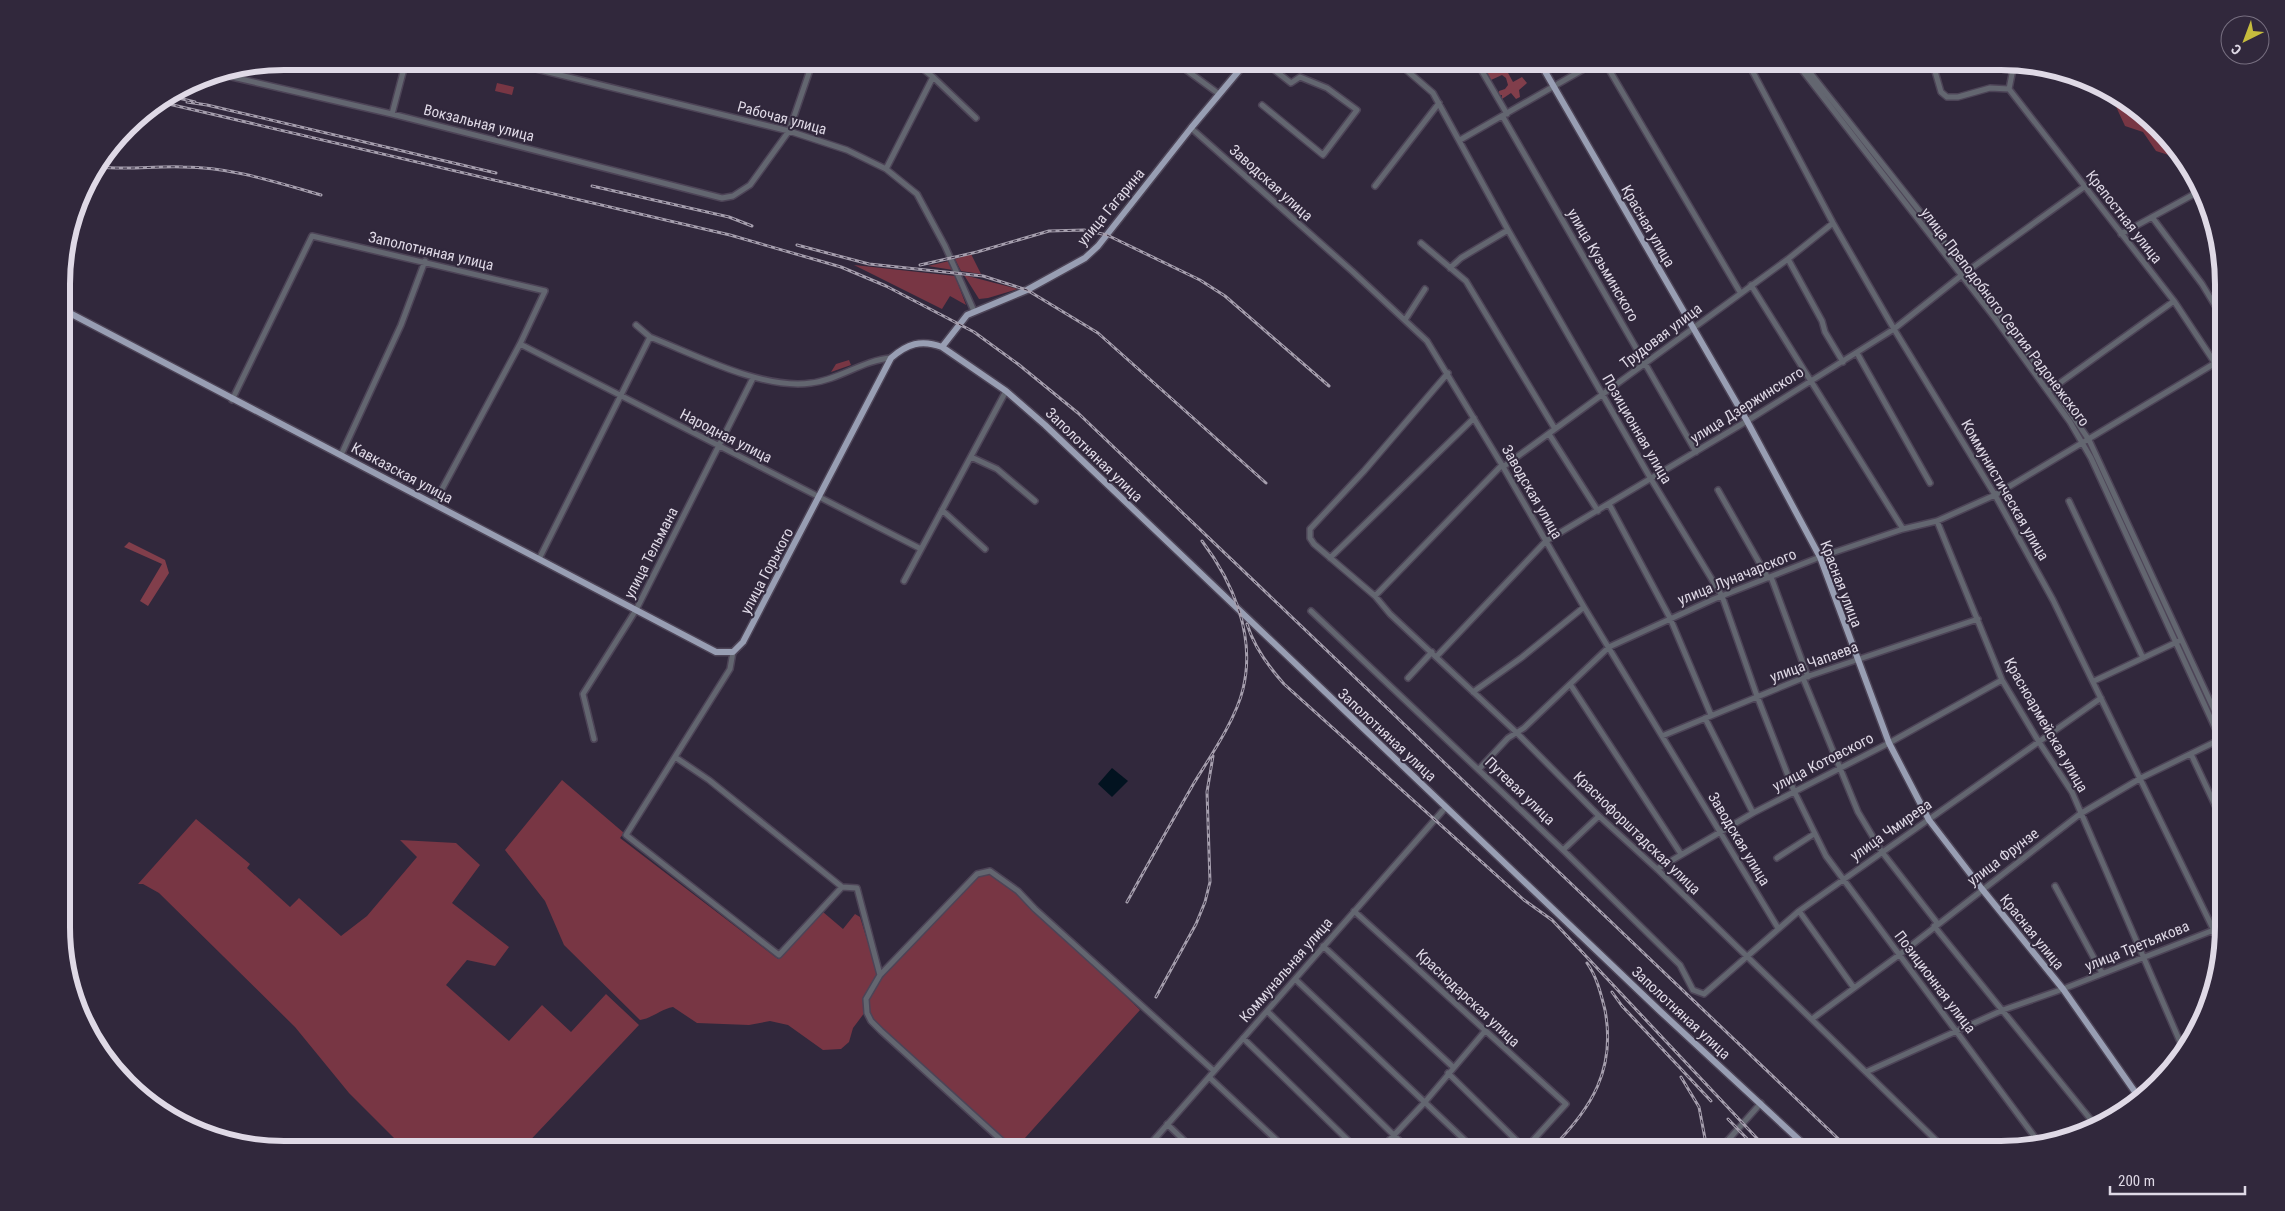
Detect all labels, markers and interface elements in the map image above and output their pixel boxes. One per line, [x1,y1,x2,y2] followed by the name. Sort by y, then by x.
[2220,15,2270,65] north arrow
[2228,41,2245,58] text: С
[735,97,829,139] street label: Рабочая улица
[422,101,536,145] street label: Вокзальная улица
[1226,141,1316,225] street label: Заводская улица
[1073,165,1149,249] street label: улица Гагарина
[2082,167,2166,267] street label: Крепостная улица
[1617,182,1679,270] street label: Красная улица
[1917,204,2093,430] street label: улица Преподобного Сергия Радонежского
[1563,205,1643,325] street label: улица Кузьминского
[367,228,495,274] street label: Заполотняная улица
[1617,299,1705,373] street label: Трудовая улица
[1687,363,1807,447] street label: улица Дзержинского
[1598,371,1676,487] street label: Позиционная улица
[1042,404,1146,506] street label: Заполотняная улица
[677,405,775,467] street label: Народная улица
[1957,416,2053,564] street label: Коммунистическая улица
[348,439,456,507] street label: Кавказская улица
[1498,442,1566,542] street label: Заводская улица
[620,504,682,602] street label: улица Тельмана
[737,525,797,617] street label: улица Горького
[1816,538,1866,630] street label: Красная улица
[1675,545,1799,609] street label: улица Луначарского
[1767,638,1861,686] street label: улица Чапаева
[2000,655,2092,795] street label: Красноармейская улица
[1334,685,1440,785] street label: Заполотняная улица
[1769,729,1877,795] street label: улица Котовского
[1481,753,1559,829] street label: Путевая улица
[1570,768,1704,898] street label: Краснофорштадская улица
[1704,789,1774,889] street label: Заводская улица
[1847,795,1935,865] street label: улица Чмирева
[1964,824,2042,890] street label: улица Фрунзе
[1996,891,2068,973] street label: Красная улица
[1236,914,1336,1026] street label: Коммунальная улица
[2082,917,2192,975] street label: улица Третьякова
[1891,927,1979,1037] street label: Позиционная улица
[1412,945,1524,1051] street label: Краснодарская улица
[1628,963,1734,1063] street label: Заполотняная улица
[2110,1164,2245,1196] scale bar
[2118,1172,2155,1190] text: 200 m

